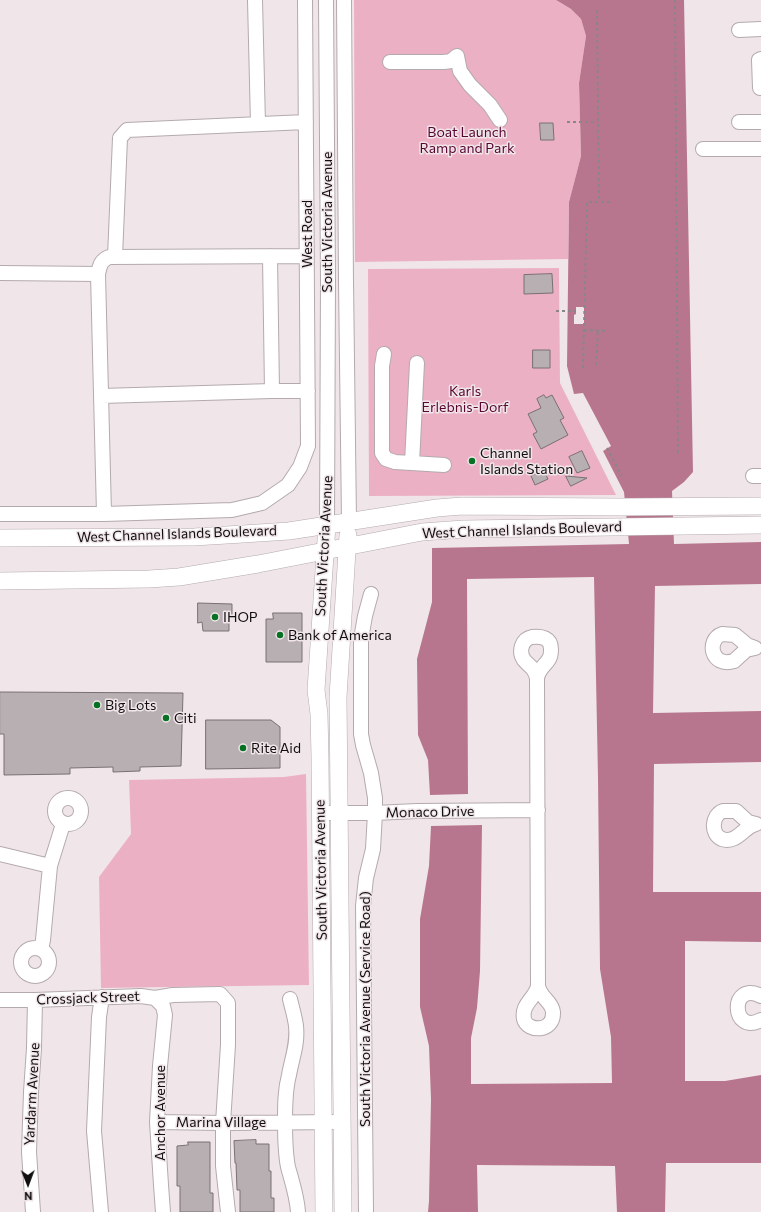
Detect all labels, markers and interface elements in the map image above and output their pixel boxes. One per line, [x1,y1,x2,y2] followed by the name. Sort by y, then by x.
[419,124,515,156] park label: Boat Launch Ramp and Park
[319,152,335,292] street label: South Victoria Avenue
[299,200,315,268] street label: West Road
[422,383,508,416] park label: Karls Erlebnis-Dorf
[480,445,573,478] place label: Channel Islands Station
[467,456,477,466] marker: Channel Islands Station
[312,475,336,617] street label: South Victoria Avenue
[422,518,622,542] street label: West Channel Islands Boulevard
[77,522,277,546] street label: West Channel Islands Boulevard
[223,609,258,625] place label: IHOP
[210,612,220,622] marker: IHOP
[288,627,392,643] place label: Bank of America
[275,630,285,640] marker: Bank of America
[105,697,156,713] place label: Big Lots
[92,700,102,710] marker: Big Lots
[174,710,197,726] place label: Citi
[161,713,171,723] marker: Citi
[251,740,301,756] place label: Rite Aid
[238,743,248,753] marker: Rite Aid
[311,799,331,941] street label: South Victoria Avenue
[385,803,475,821] street label: Monaco Drive
[357,891,373,1127] street label: South Victoria Avenue (Service Road)
[36,988,140,1008] street label: Crossjack Street
[21,1042,43,1146] street label: Yardarm Avenue
[152,1065,168,1161] street label: Anchor Avenue
[176,1114,266,1130] street label: Marina Village
[8,1164,48,1204] north arrow
[24,1190,32,1203] text: N

